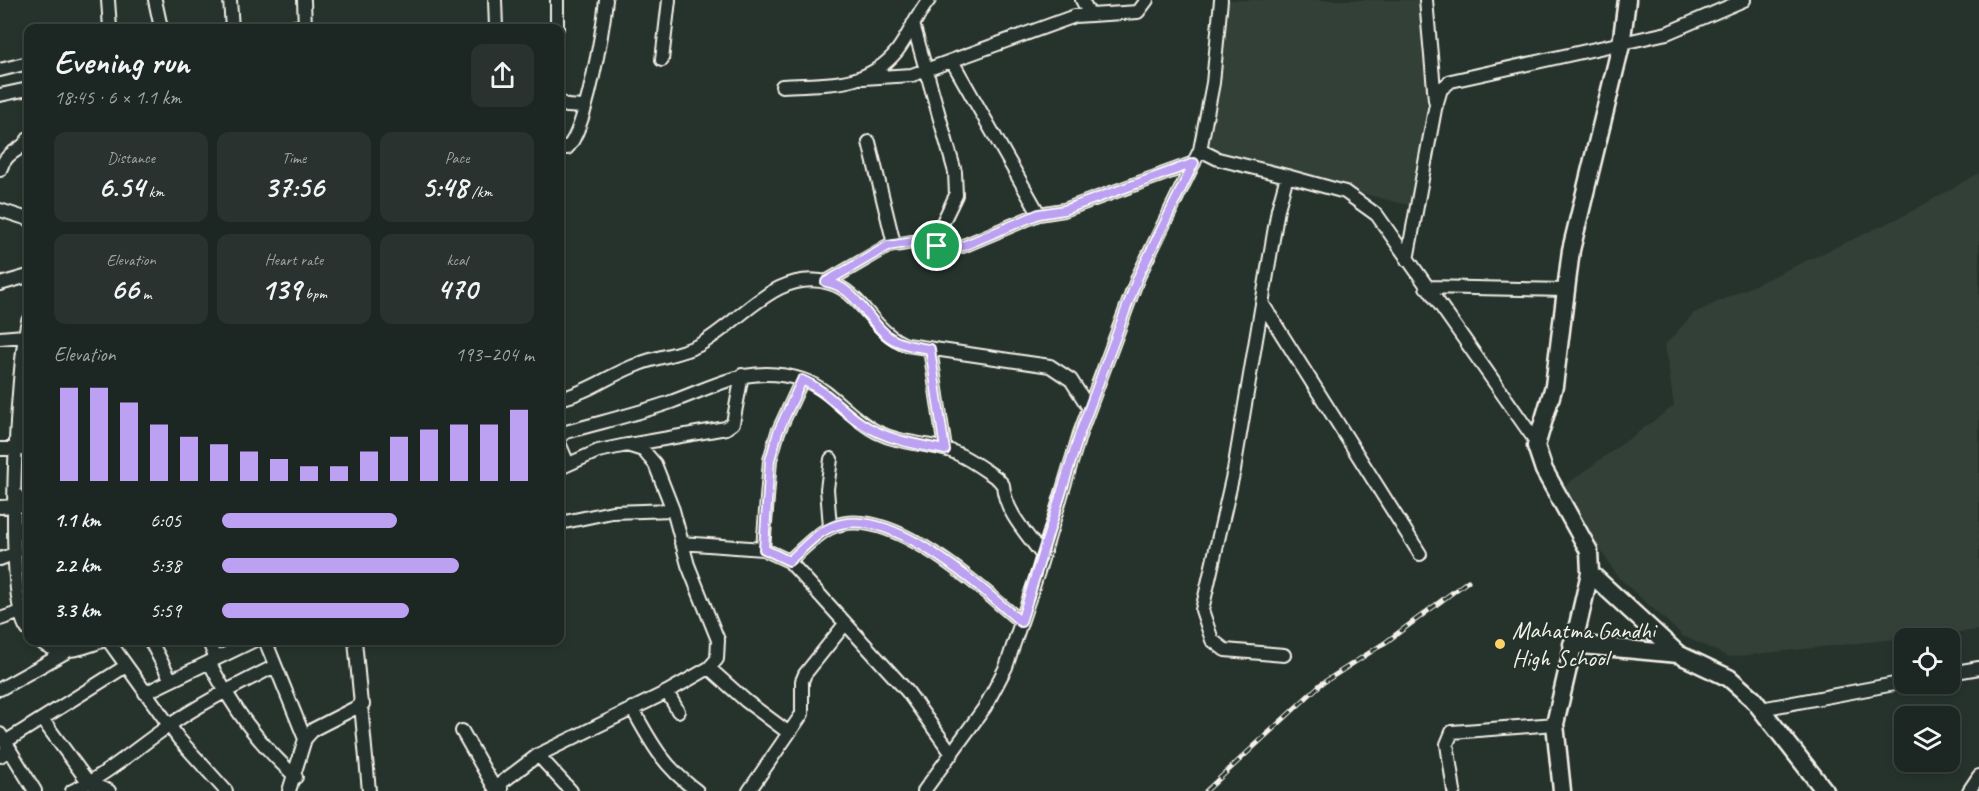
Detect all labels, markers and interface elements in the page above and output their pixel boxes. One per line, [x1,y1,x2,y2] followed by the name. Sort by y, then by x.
[54,41,189,83] text: Evening run
[471,44,534,107] button: share
[54,85,181,110] text: 18:45 · 6 × 1.1 km
[107,148,155,168] text: Distance
[282,148,306,168] text: Time
[445,148,469,168] text: Pace
[98,168,145,206] text: 6.54
[264,168,324,206] text: 37:56
[422,168,468,206] text: 5:48
[145,182,164,202] text: km
[468,182,492,202] text: /km
[911,220,962,271] pin
[920,229,953,262] icon: arrive
[106,250,156,270] text: Elevation
[265,250,323,270] text: Heart rate
[446,250,468,270] text: kcal
[110,270,139,308] text: 66
[261,270,301,308] text: 139
[437,270,477,308] text: 470
[139,284,152,304] text: m
[301,284,327,304] text: bpm
[54,342,116,367] text: Elevation
[455,342,534,367] text: 193–204 m
[54,508,101,533] text: 1.1 km
[150,508,181,533] text: 6:05
[54,553,101,578] text: 2.2 km
[150,553,181,578] text: 5:38
[54,598,101,623] text: 3.3 km
[150,598,181,623] text: 5:59
[1512,615,1658,673] place label: Mahatma Gandhi High School
[1894,628,1960,772] map controls
[1894,628,1960,694] button: locate
[1493,637,1507,651] marker: Mahatma Gandhi High School
[1894,706,1960,772] button: layers

